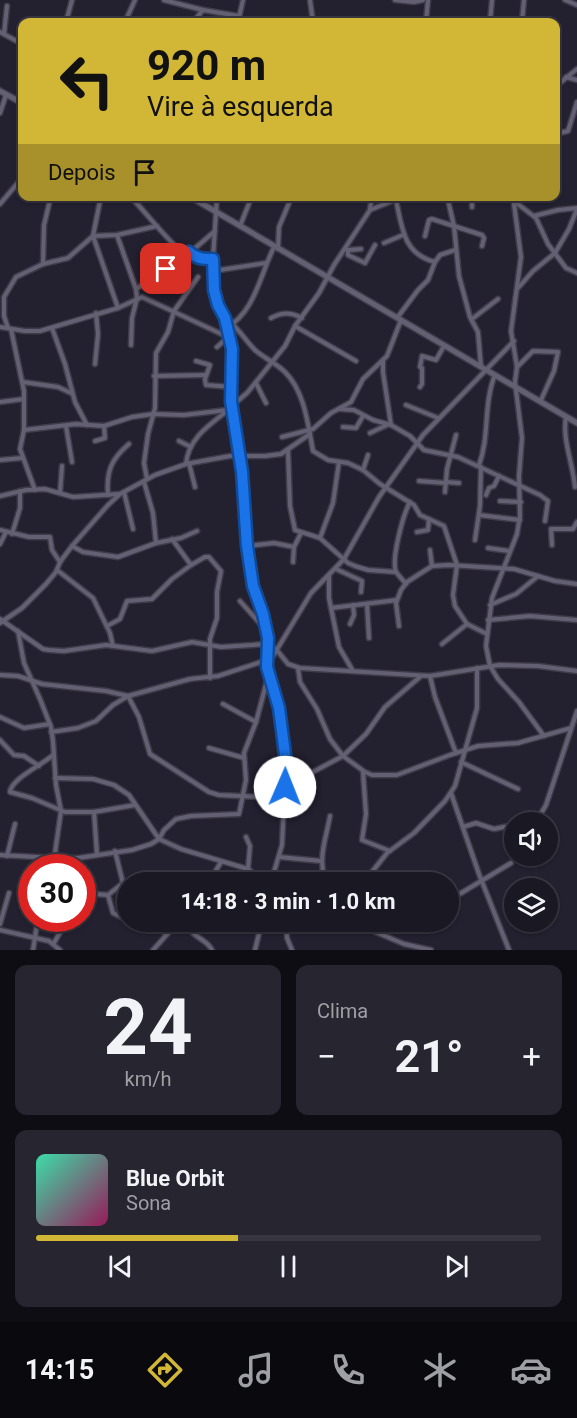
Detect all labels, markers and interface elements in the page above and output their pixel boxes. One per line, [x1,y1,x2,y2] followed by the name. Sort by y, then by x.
[147,41,266,90] text: 920 m
[48,42,126,120] icon: left
[147,91,334,123] text: Vire à esquerda
[128,156,161,189] icon: arrive
[48,160,116,185] text: Depois
[140,243,191,294] pin
[149,252,182,285] icon: arrive
[253,755,317,819] position arrow
[504,812,558,932] map controls
[504,812,558,866] button: sound
[18,854,96,932] speed limit sign: 30
[504,878,558,932] button: layers
[180,889,396,914] text: 14:18 · 3 min · 1.0 km
[103,982,193,1073] text: 24
[317,999,368,1023] text: Clima
[394,1030,464,1083] text: 21°
[317,1037,336,1076] text: −
[522,1037,541,1076] text: +
[125,1067,171,1091] text: km/h
[126,1166,224,1191] text: Blue Orbit
[126,1191,171,1215] text: Sona
[104,1250,137,1283] icon: previous
[272,1250,305,1283] icon: pause
[440,1250,473,1283] icon: next
[144,1349,186,1391] icon: directions
[235,1349,277,1391] icon: music
[327,1349,369,1391] icon: phone
[419,1349,461,1391] icon: climate
[510,1349,552,1391] icon: car
[25,1354,94,1386] text: 14:15

